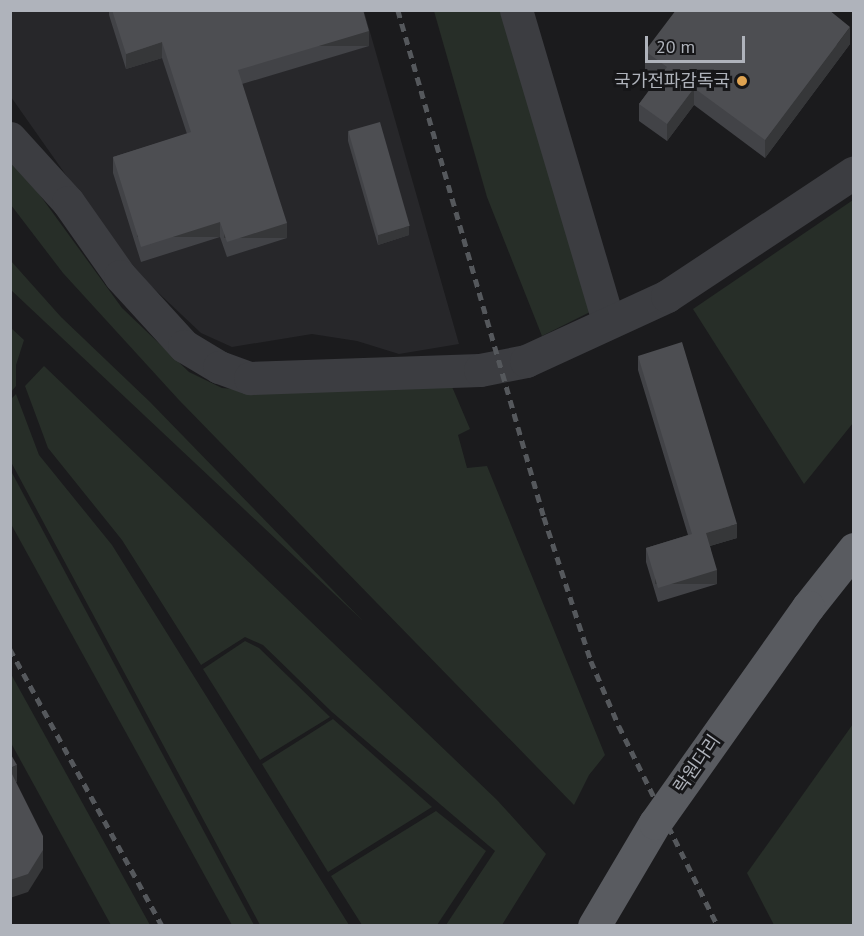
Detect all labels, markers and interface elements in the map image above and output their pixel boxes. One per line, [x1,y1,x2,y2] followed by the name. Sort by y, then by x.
[648,24,748,62] scale bar
[656,35,695,58] text: 20 m
[614,70,730,92] place label: 국가전파감독국
[735,74,749,88] marker: 국가전파감독국
[669,731,725,797] street label: 락원다리

